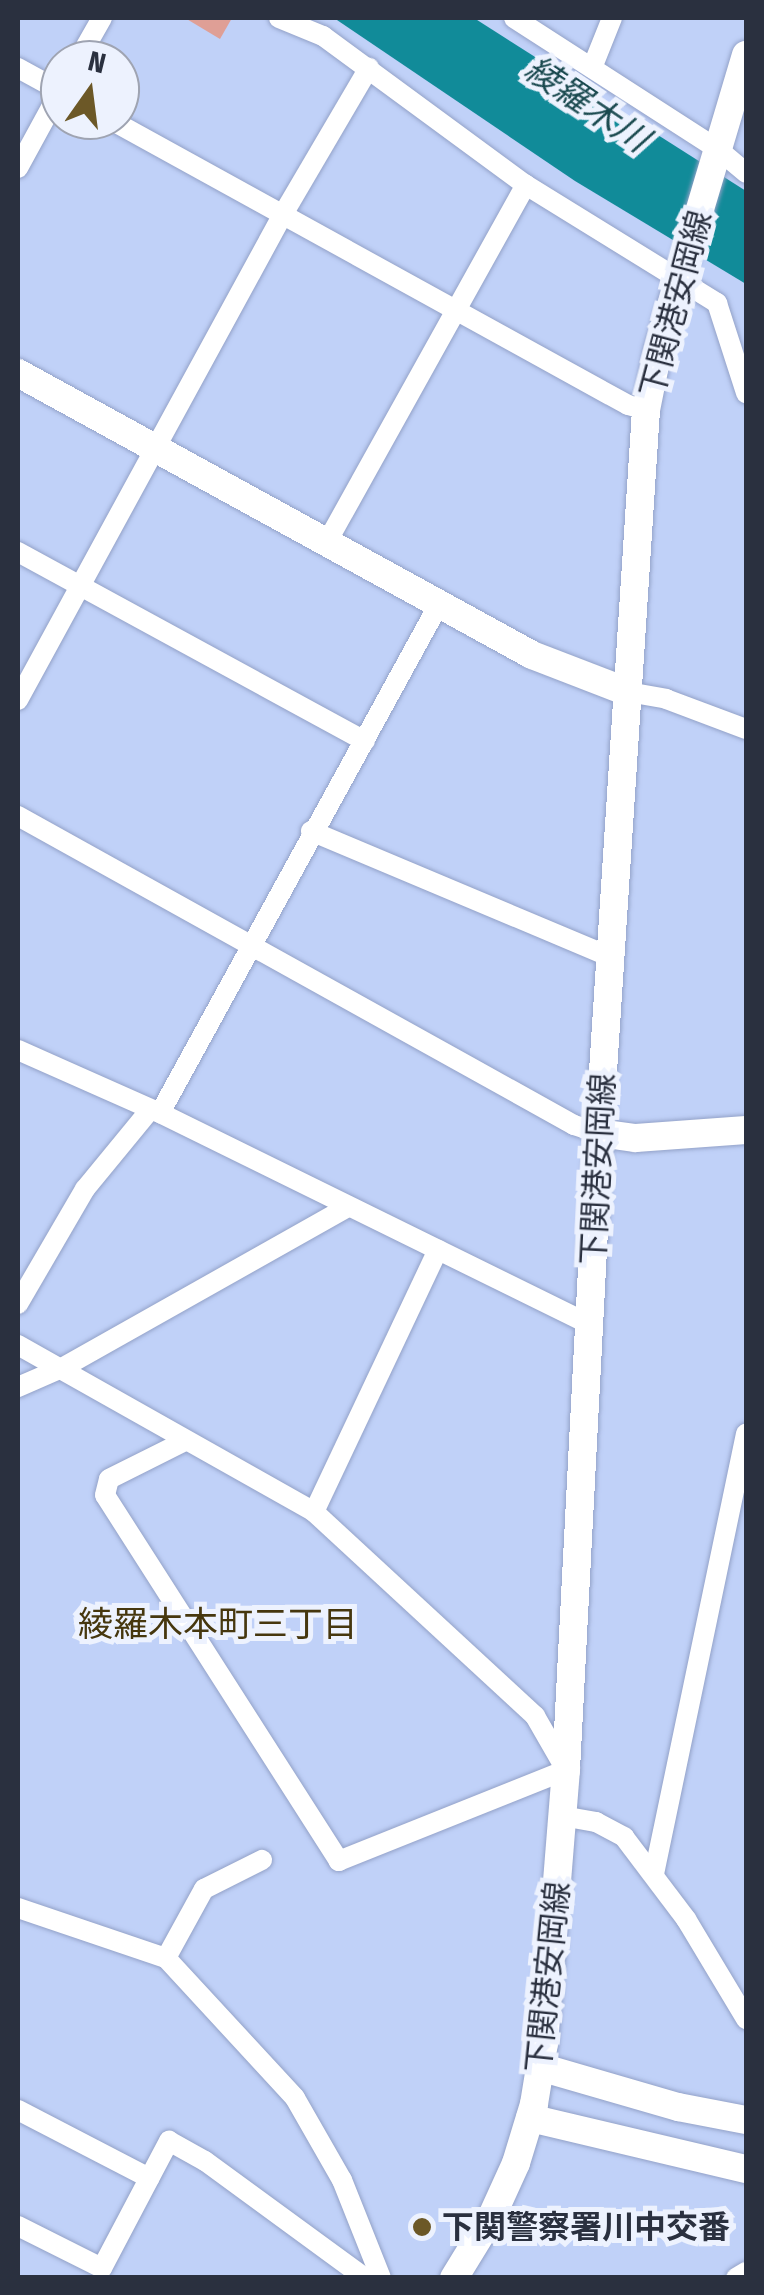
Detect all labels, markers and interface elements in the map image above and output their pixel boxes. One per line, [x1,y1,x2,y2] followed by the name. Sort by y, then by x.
[40,40,140,140] north arrow
[85,44,109,80] text: N
[517,47,657,161] water label: 綾羅木川
[633,206,719,402] street label: 下関港安岡線
[574,1072,622,1266] street label: 下関港安岡線
[78,1603,358,1645] district label: 綾羅木本町三丁目
[519,1880,577,2074] street label: 下関港安岡線
[442,2208,730,2246] place label: 下関警察署川中交番
[411,2216,433,2238] marker: 下関警察署川中交番

